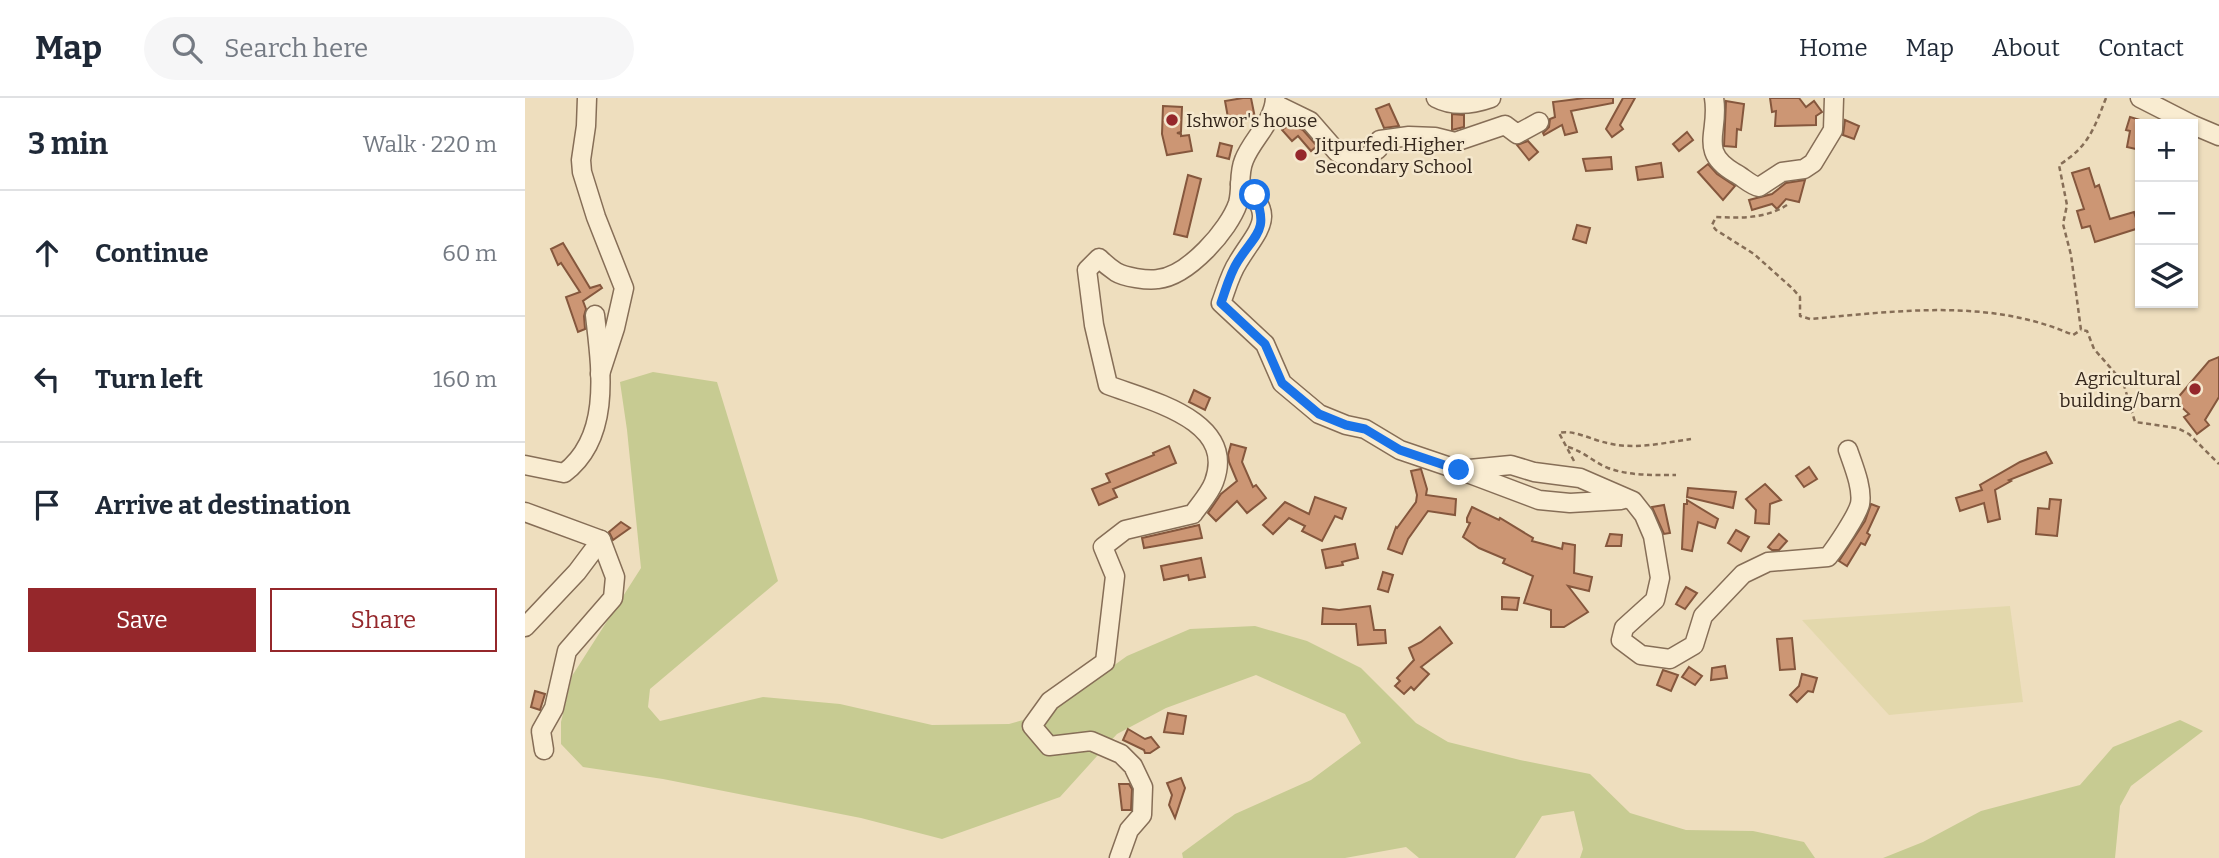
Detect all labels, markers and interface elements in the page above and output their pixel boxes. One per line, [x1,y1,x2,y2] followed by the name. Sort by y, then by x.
[144,17,634,80] search box
[35,28,102,68] text: Map
[168,29,206,67] icon: search
[224,33,368,64] text: Search here
[1799,34,1868,62] text: Home
[1906,34,1954,62] text: Map
[1992,34,2060,62] text: About
[2098,34,2184,62] text: Contact
[1186,109,1317,132] place label: Ishwor's house
[1164,112,1180,128] marker: Ishwor's house
[2135,119,2198,308] map controls
[2135,119,2198,182] button: +
[28,126,108,162] text: 3 min
[363,130,497,158] text: Walk · 220 m
[1314,133,1473,178] place label: Jitpurfedi Higher Secondary School
[1293,147,1309,163] marker: Jitpurfedi Higher Secondary School
[1239,179,1270,210] route start
[2135,182,2198,245] button: −
[28,234,66,272] icon: ahead
[95,238,209,269] text: Continue
[442,239,497,267] text: 60 m
[2135,245,2198,308] button: layers
[28,360,66,398] icon: left
[95,364,203,395] text: Turn left
[433,365,497,393] text: 160 m
[2059,367,2181,412] place label: Agricultural building/barn
[2187,381,2203,397] marker: Agricultural building/barn
[1443,454,1474,485] route end
[28,486,66,524] icon: arrive
[95,490,350,521] text: Arrive at destination
[28,588,256,652] button: Save
[270,588,497,652] button: Share

